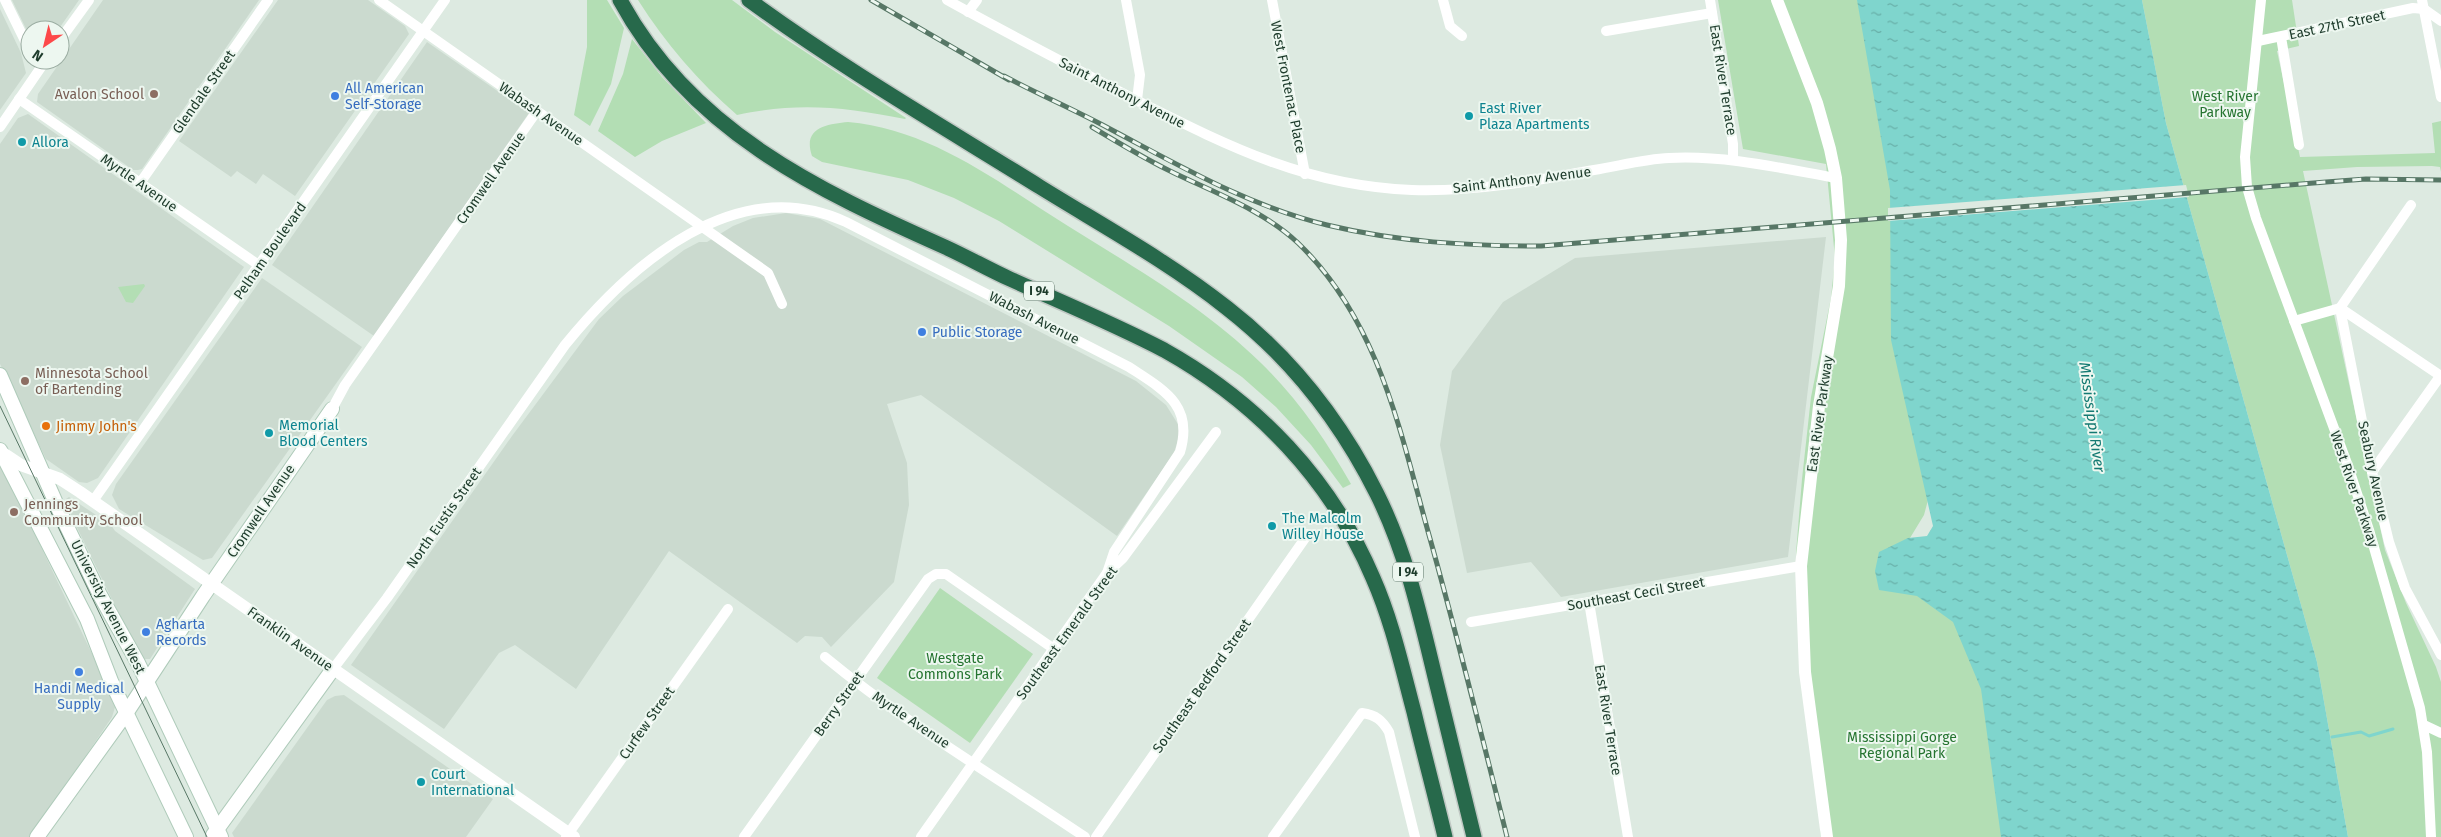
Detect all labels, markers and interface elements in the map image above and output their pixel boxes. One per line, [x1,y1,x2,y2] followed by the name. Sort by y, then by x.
[2287,6,2388,44] street label: East 27th Street
[1267,19,1309,155] street label: West Frontenac Place
[20,20,70,70] north arrow
[1706,23,1740,137] street label: East River Terrace
[29,46,47,65] text: N
[169,46,240,137] street label: Glendale Street
[1056,54,1188,132] street label: Saint Anthony Avenue
[495,79,587,149] street label: Wabash Avenue
[345,80,424,113] place label: All American Self-Storage
[55,86,144,103] place label: Avalon School
[148,88,160,100] marker: Avalon School
[2192,88,2259,121] park label: West River Parkway
[329,90,341,102] marker: All American Self-Storage
[1479,100,1590,133] place label: East River Plaza Apartments
[1463,110,1475,122] marker: East River Plaza Apartments
[453,129,529,227] street label: Cromwell Avenue
[32,134,69,151] place label: Allora
[16,136,28,148] marker: Allora
[97,150,181,216] street label: Myrtle Avenue
[1452,163,1592,197] street label: Saint Anthony Avenue
[230,199,310,303] street label: Pelham Boulevard
[1024,282,1054,300] road number: I 94
[986,288,1082,348] street label: Wabash Avenue
[932,324,1022,341] place label: Public Storage
[916,326,928,338] marker: Public Storage
[1803,354,1837,474] street label: East River Parkway
[2075,361,2109,474] water label: Mississippi River
[35,365,148,398] place label: Minnesota School of Bartending
[19,375,31,387] marker: Minnesota School of Bartending
[279,417,368,450] place label: Memorial Blood Centers
[56,418,137,435] place label: Jimmy John's
[40,420,52,432] marker: Jimmy John's
[2354,420,2392,522] street label: Seabury Avenue
[263,427,275,439] marker: Memorial Blood Centers
[2326,429,2382,550] street label: West River Parkway
[224,461,298,561] street label: Cromwell Avenue
[403,463,486,572] street label: North Eustis Street
[24,496,143,529] place label: Jennings Community School
[8,506,20,518] marker: Jennings Community School
[1282,510,1364,543] place label: The Malcolm Willey House
[1266,520,1278,532] marker: The Malcolm Willey House
[67,537,150,678] street label: University Avenue West
[1013,562,1122,703] street label: Southeast Emerald Street
[1393,562,1423,582] road number: I 94
[1566,573,1707,614] street label: Southeast Cecil Street
[244,603,336,675] street label: Franklin Avenue
[1149,615,1255,756] street label: Southeast Bedford Street
[156,616,207,649] place label: Agharta Records
[140,626,152,638] marker: Agharta Records
[908,650,1003,683] park label: Westgate Commons Park
[1591,663,1625,777] street label: East River Terrace
[73,666,85,678] marker: Handi Medical Supply
[810,667,868,740] street label: Berry Street
[34,680,124,713] place label: Handi Medical Supply
[616,683,679,763] street label: Curfew Street
[869,688,953,752] street label: Myrtle Avenue
[1847,729,1957,762] park label: Mississippi Gorge Regional Park
[431,766,514,799] place label: Court International
[415,776,427,788] marker: Court International

